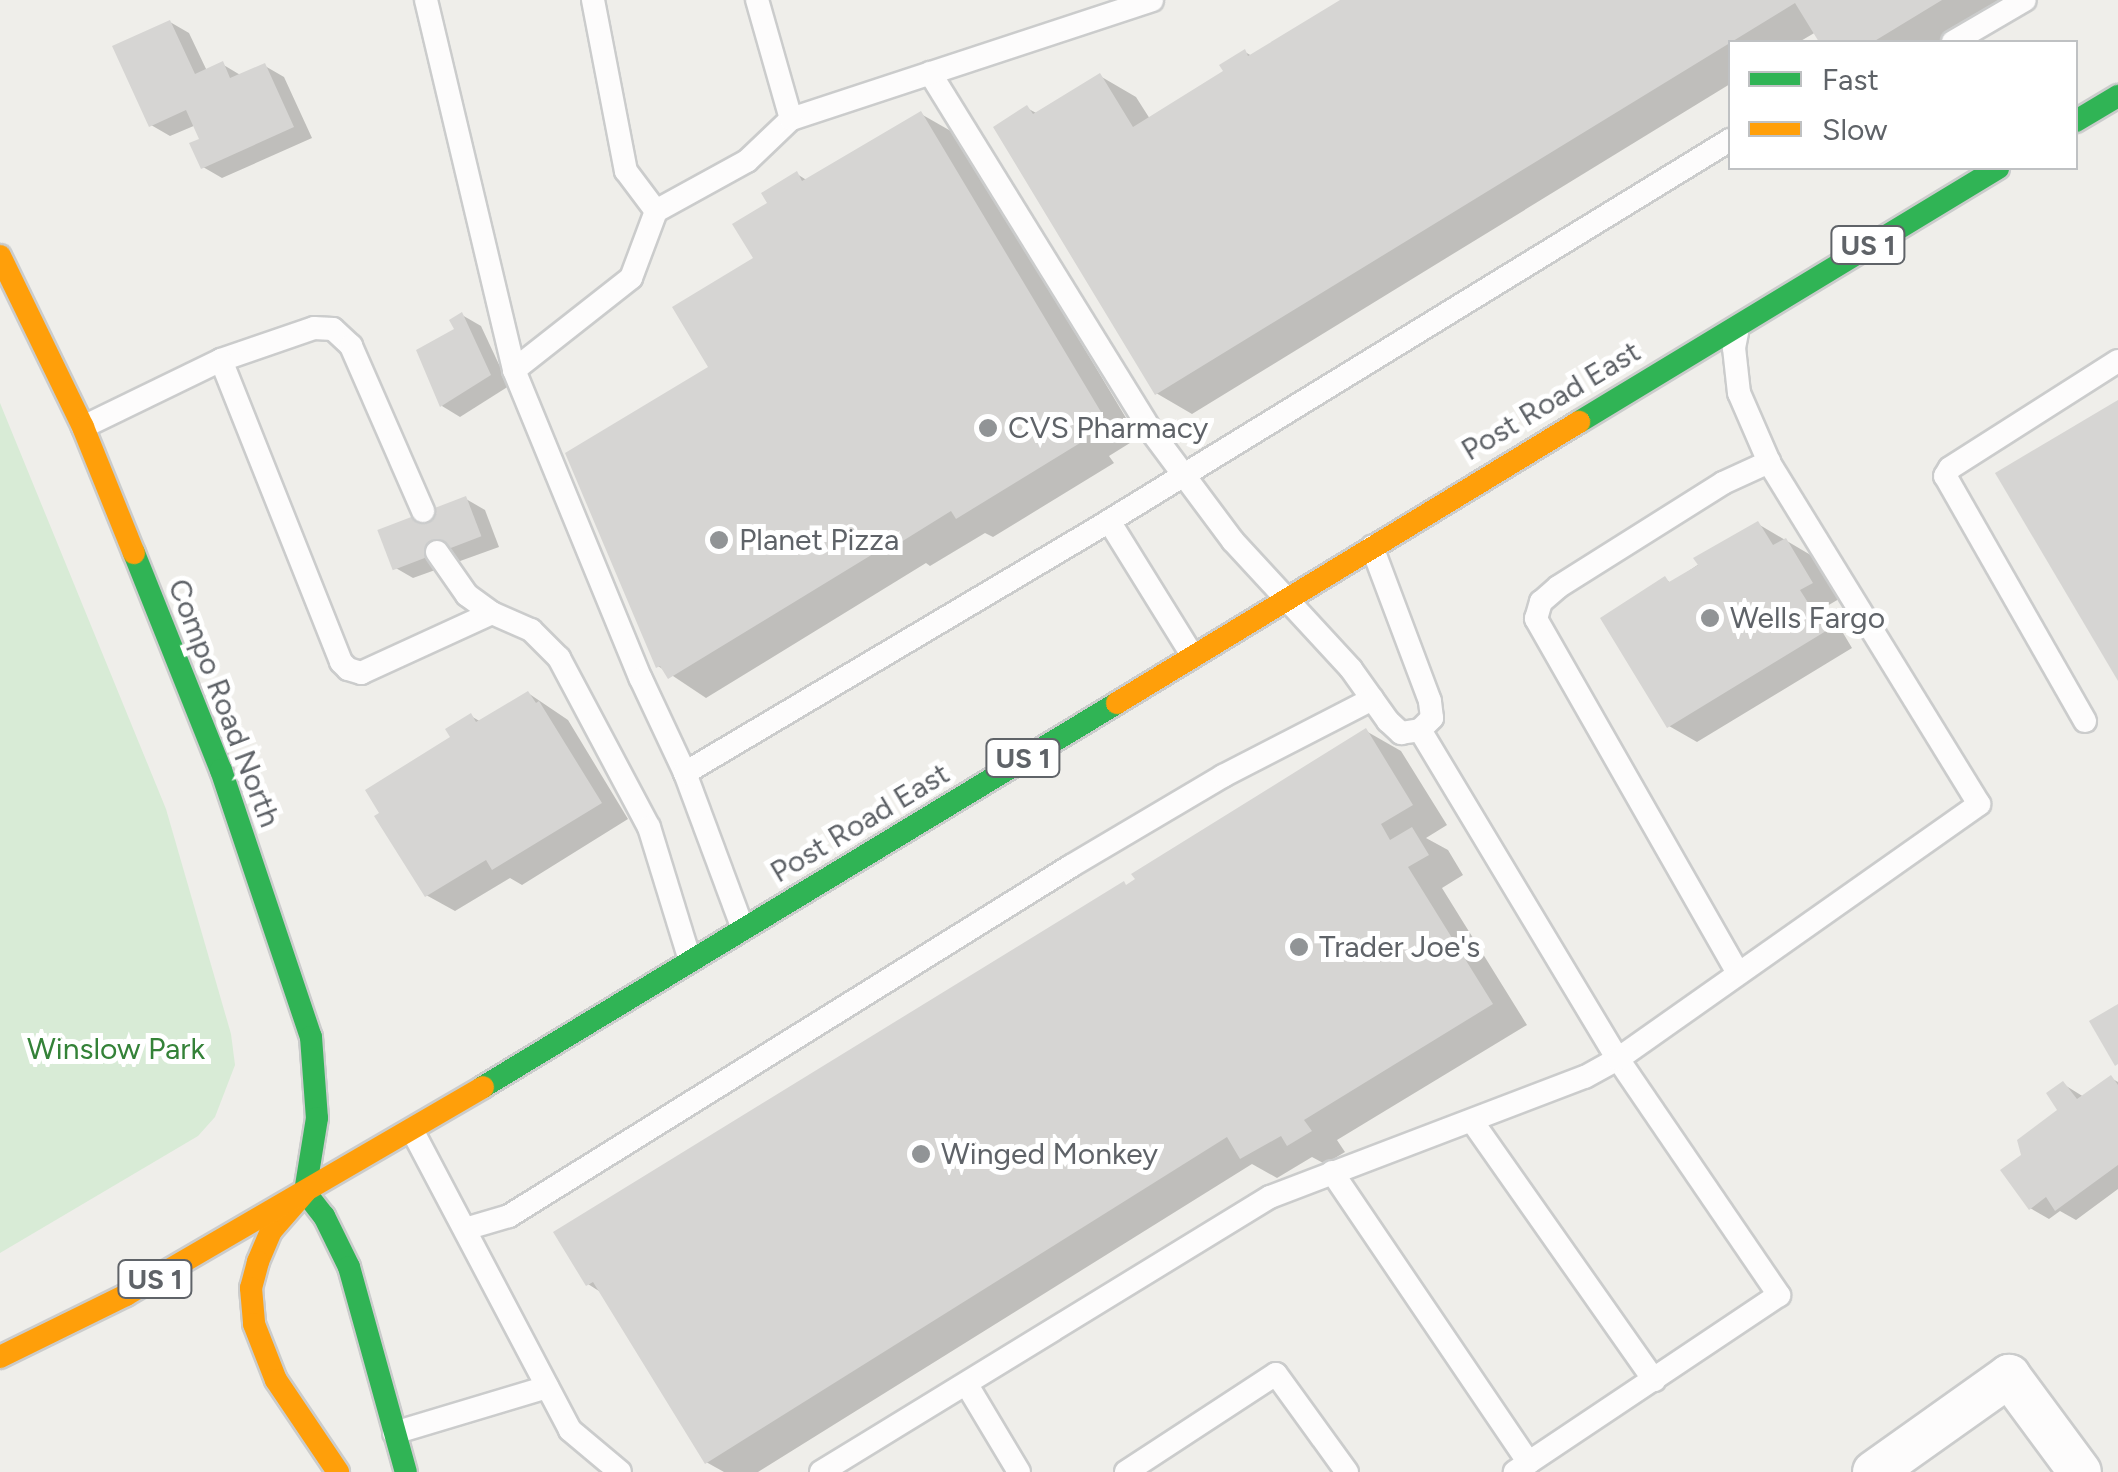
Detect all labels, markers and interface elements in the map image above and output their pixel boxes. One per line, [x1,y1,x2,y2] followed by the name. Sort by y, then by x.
[1728,40,2078,170] legend
[1822,61,1879,98] text: Fast
[1822,111,1888,148] text: Slow
[1828,222,1908,268] road number: US 1
[1455,334,1647,468] street label: Post Road East
[1008,410,1208,446] place label: CVS Pharmacy
[977,417,999,439] marker: CVS Pharmacy
[739,522,899,558] place label: Planet Pizza
[708,529,730,551] marker: Planet Pizza
[160,574,288,832] street label: Compo Road North
[1730,600,1885,636] place label: Wells Fargo
[1699,607,1721,629] marker: Wells Fargo
[983,735,1063,781] road number: US 1
[764,756,956,890] street label: Post Road East
[1319,929,1480,965] place label: Trader Joe's
[1288,936,1310,958] marker: Trader Joe's
[27,1031,205,1067] park label: Winslow Park
[941,1136,1158,1172] place label: Winged Monkey
[910,1143,932,1165] marker: Winged Monkey
[115,1256,195,1302] road number: US 1

